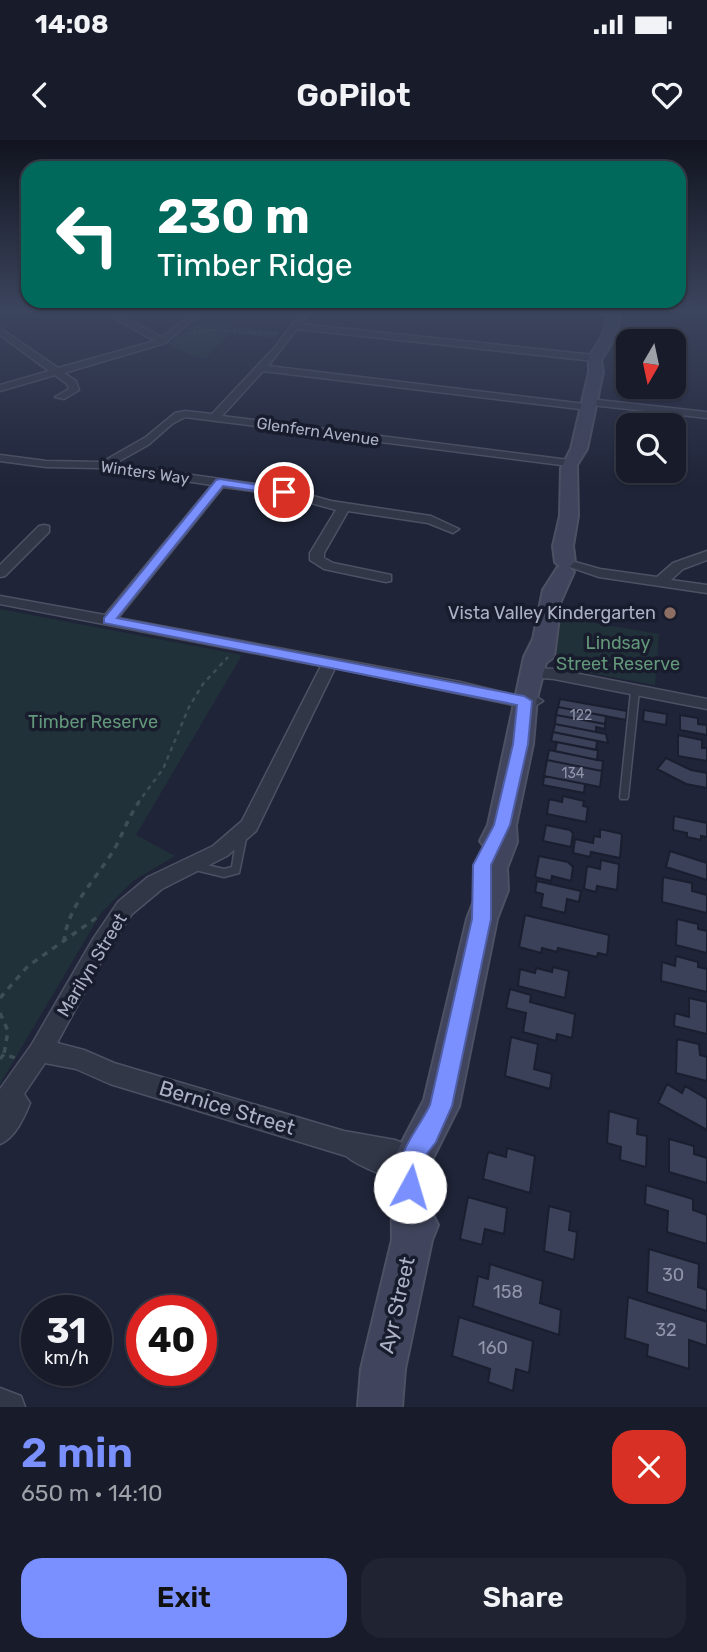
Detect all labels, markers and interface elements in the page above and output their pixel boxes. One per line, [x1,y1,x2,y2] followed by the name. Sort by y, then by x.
[35,9,109,40] text: 14:08
[21,76,59,114] icon: back
[296,76,411,114] text: GoPilot
[648,76,686,114] icon: heart
[157,187,310,245] text: 230 m
[42,189,133,280] icon: left
[157,246,353,284] text: Timber Ridge
[616,329,686,399] north arrow
[616,329,686,483] map controls
[255,413,380,450] street label: Glenfern Avenue
[616,413,686,483] button: search
[99,457,191,488] street label: Winters Way
[254,462,314,522] pin
[265,473,303,511] icon: arrive
[448,602,656,624] place label: Vista Valley Kindergarten
[662,605,678,621] marker: Vista Valley Kindergarten
[556,632,680,675] park label: Lindsay Street Reserve
[570,707,592,724] house number: 122
[28,711,158,733] park label: Timber Reserve
[561,765,585,782] house number: 134
[52,909,132,1021] street label: Marilyn Street
[156,1075,298,1140] street label: Bernice Street
[373,1150,447,1224] position arrow
[373,1254,420,1356] street label: Ayr Street
[662,1264,684,1286] house number: 30
[493,1281,523,1303] house number: 158
[126,1295,217,1386] speed limit sign: 40
[47,1310,86,1352] text: 31
[655,1319,677,1341] house number: 32
[478,1337,508,1359] house number: 160
[44,1347,89,1369] text: km/h
[21,1428,133,1478] text: 2 min
[612,1430,686,1504] button: close
[21,1479,163,1507] text: 650 m · 14:10
[21,1558,347,1638] button: Exit
[361,1558,686,1638] button: Share

